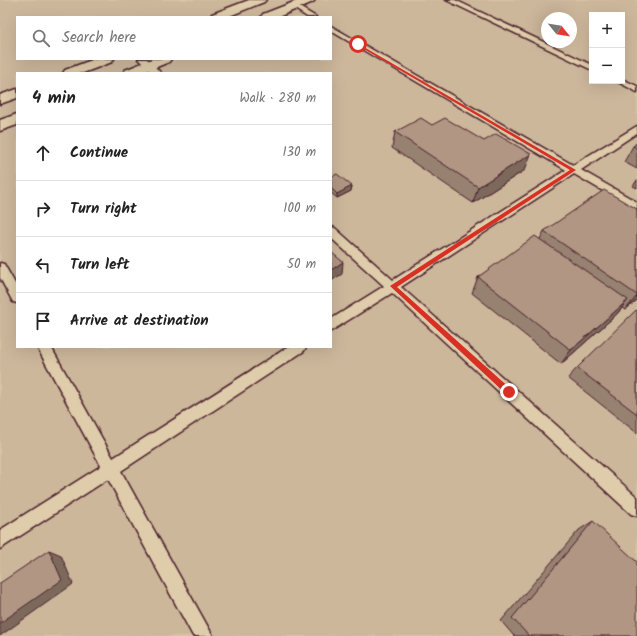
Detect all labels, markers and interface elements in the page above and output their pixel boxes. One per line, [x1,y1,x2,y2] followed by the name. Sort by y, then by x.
[541,12,577,48] north arrow
[589,12,625,84] map controls
[589,12,625,48] button: +
[16,16,332,60] search box
[62,26,136,50] text: Search here
[30,27,52,49] icon: search
[349,35,367,53] route start
[589,48,625,84] button: −
[32,85,76,112] text: 4 min
[240,88,316,109] text: Walk · 280 m
[70,141,128,165] text: Continue
[32,142,54,164] icon: ahead
[282,142,316,163] text: 130 m
[70,197,137,221] text: Turn right
[32,198,54,220] icon: right
[283,198,316,219] text: 100 m
[70,253,130,277] text: Turn left
[32,254,54,276] icon: left
[287,254,316,275] text: 50 m
[70,309,209,333] text: Arrive at destination
[32,310,54,332] icon: arrive
[500,383,518,401] route end

